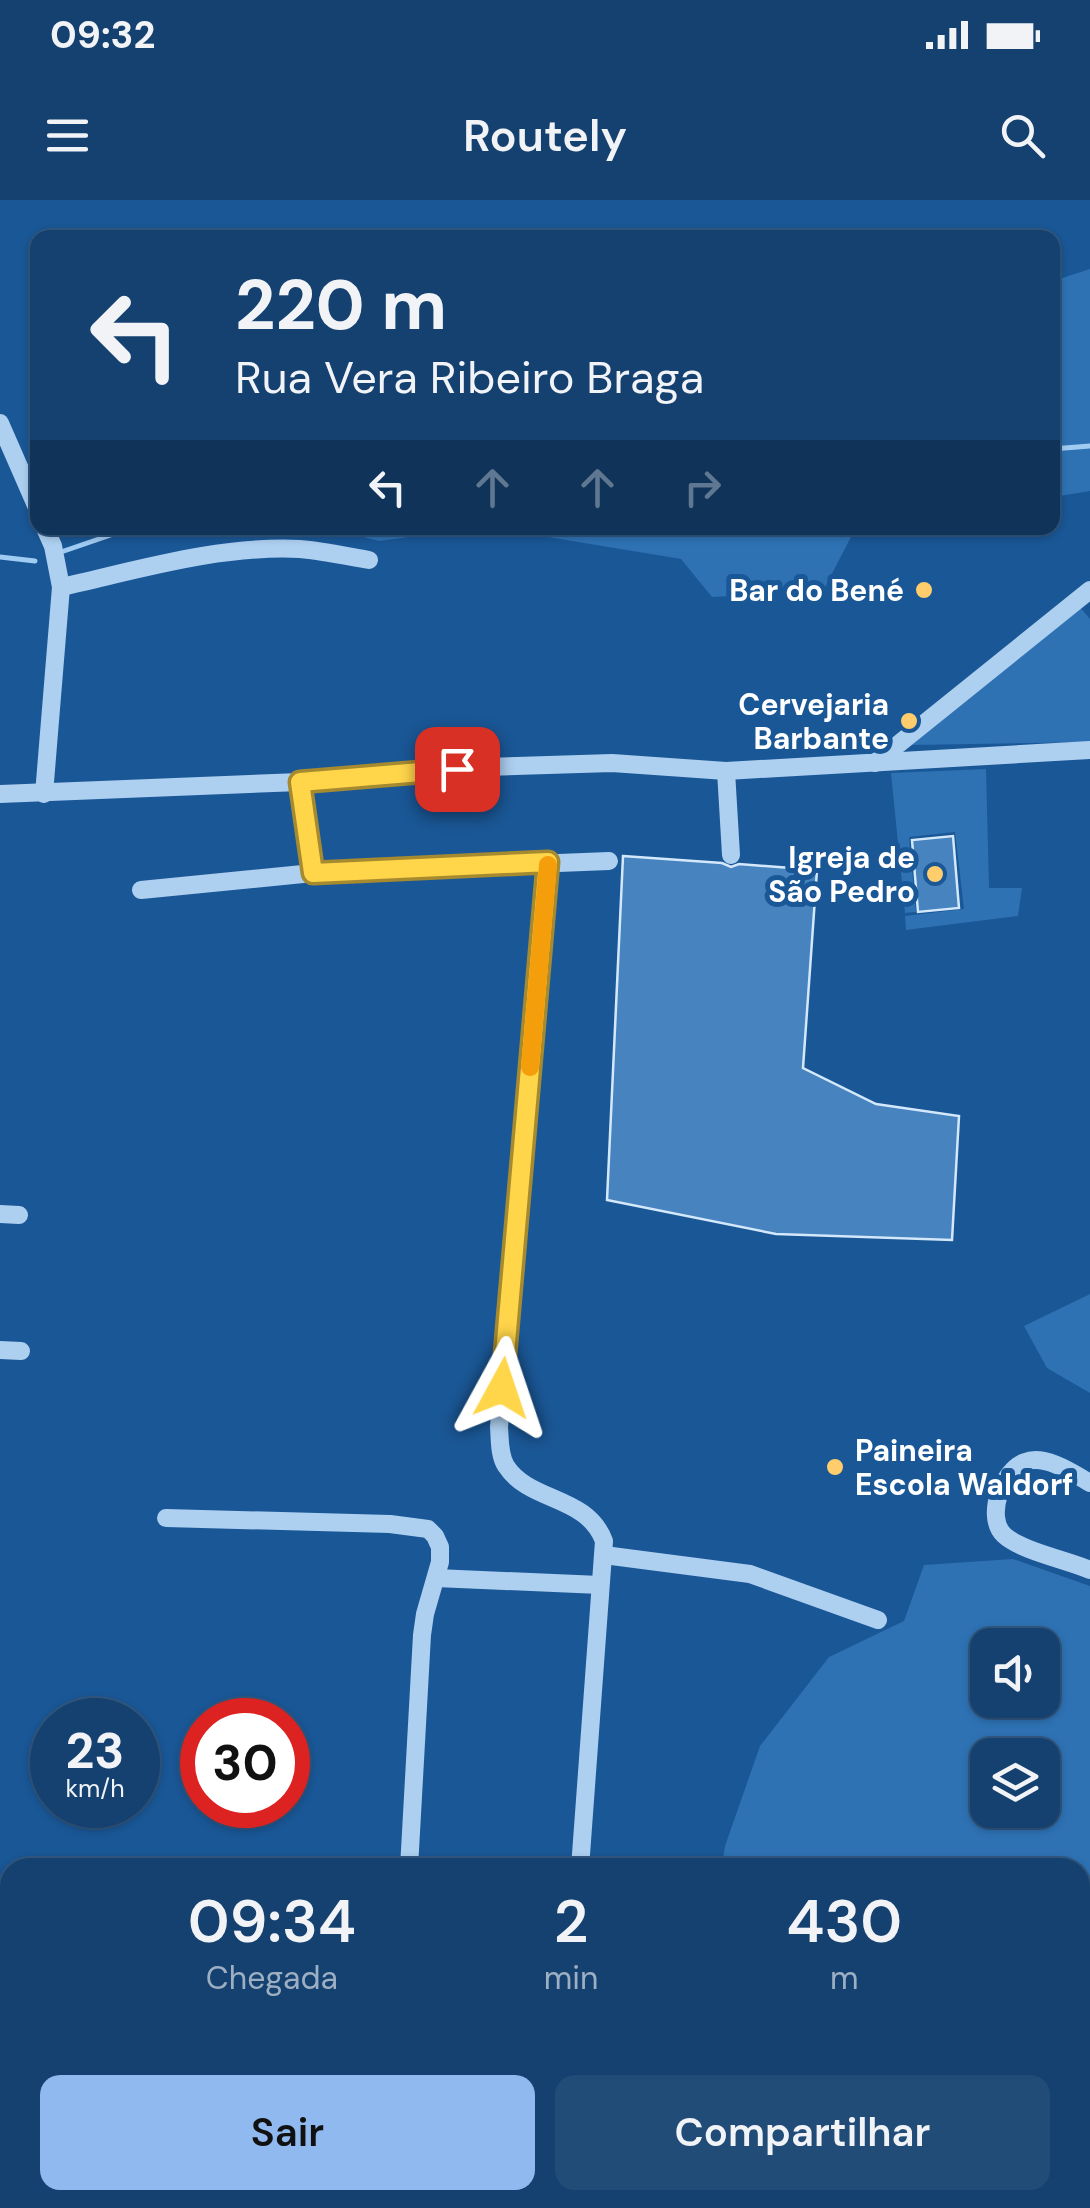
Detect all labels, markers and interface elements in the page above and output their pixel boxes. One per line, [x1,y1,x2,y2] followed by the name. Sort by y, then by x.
[50,10,155,60] text: 09:32
[463,106,627,165] text: Routely
[40,108,95,163] icon: menu
[995,108,1050,163] icon: search
[235,260,447,351] text: 220 m
[70,270,200,400] icon: left
[235,348,704,407] text: Rua Vera Ribeiro Braga
[360,460,415,515] icon: left
[465,460,520,515] icon: ahead
[570,460,625,515] icon: ahead
[675,460,730,515] icon: right
[729,571,904,610] place label: Bar do Bené
[913,579,935,601] marker: Bar do Bené
[738,685,889,758] place label: Cervejaria Barbante
[898,710,920,732] marker: Cervejaria Barbante
[415,727,500,812] pin
[430,742,485,797] icon: arrive
[768,838,915,911] place label: Igreja de São Pedro
[924,863,946,885] marker: Igreja de São Pedro
[450,1336,554,1440] position arrow
[855,1431,1073,1504] place label: Paineira Escola Waldorf
[824,1456,846,1478] marker: Paineira Escola Waldorf
[970,1628,1060,1828] map controls
[970,1628,1060,1718] button: sound
[180,1698,310,1828] speed limit sign: 30
[66,1718,125,1784] text: 23
[970,1738,1060,1828] button: layers
[65,1772,125,1805] text: km/h
[188,1882,356,1961] text: 09:34
[554,1882,588,1961] text: 2
[786,1882,902,1961] text: 430
[206,1957,338,1999] text: Chegada
[544,1957,598,1999] text: min
[830,1957,858,1999] text: m
[40,2075,535,2190] button: Sair
[555,2075,1050,2190] button: Compartilhar

